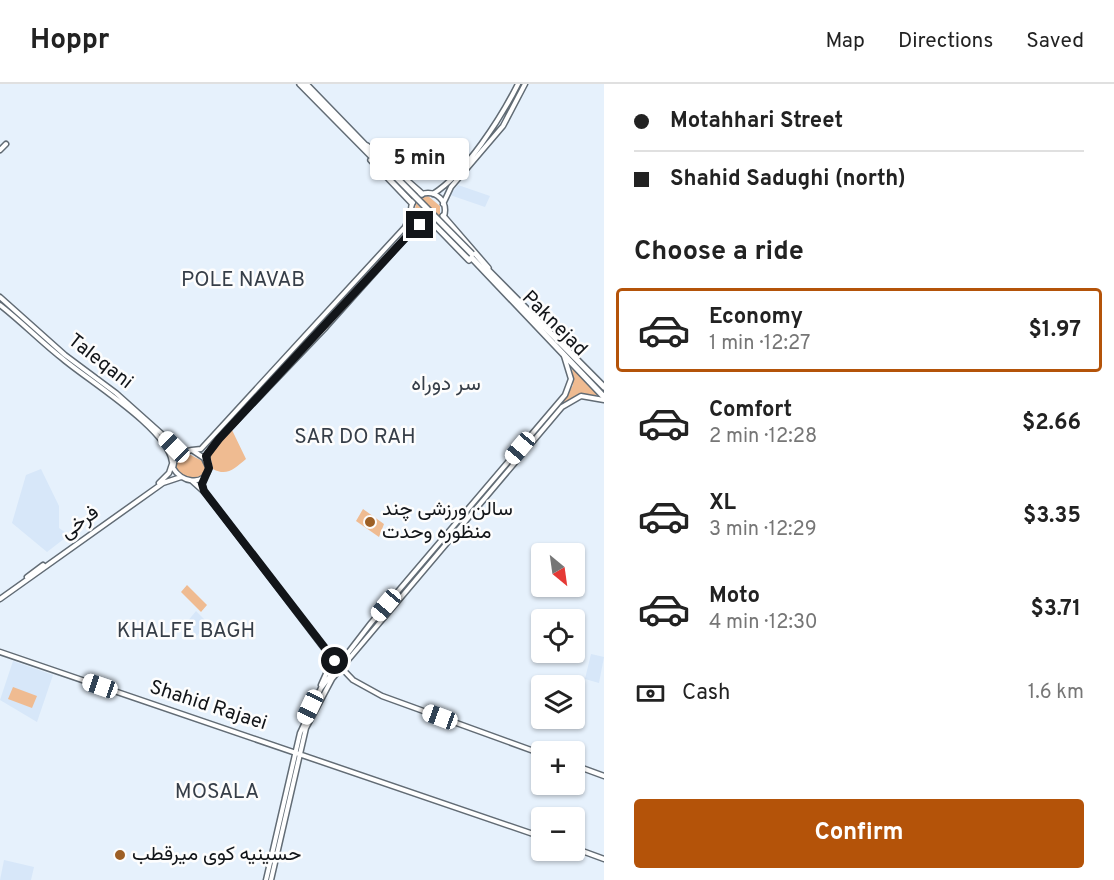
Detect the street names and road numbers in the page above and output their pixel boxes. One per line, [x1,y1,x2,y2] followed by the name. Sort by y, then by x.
[515,285,593,363] street label: Paknejad
[62,328,138,396] street label: Taleqani
[55,500,105,546] street label: فرخی
[146,675,270,737] street label: Shahid Rajaei

